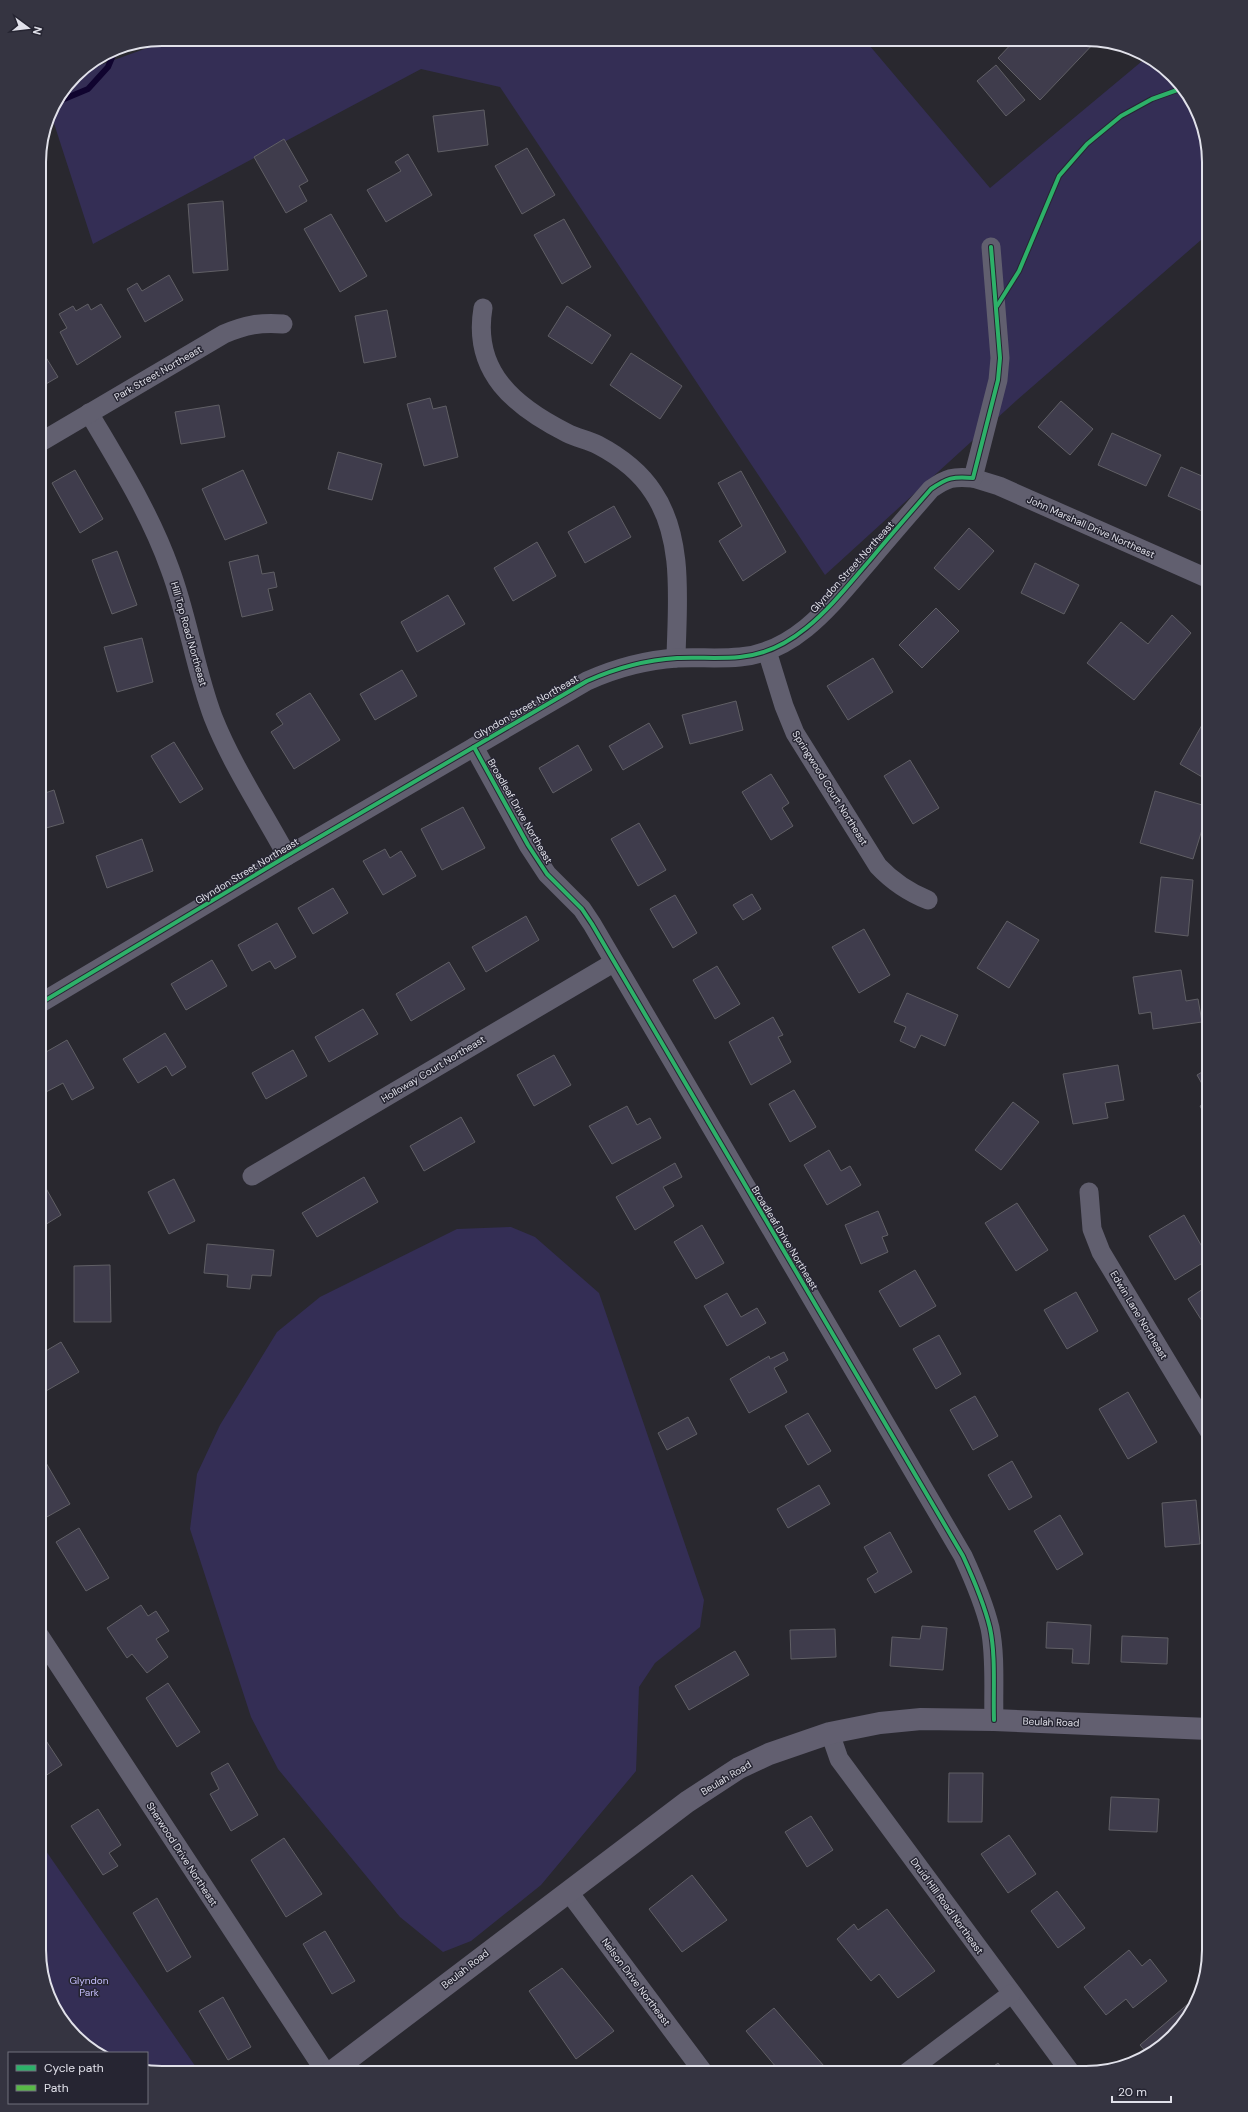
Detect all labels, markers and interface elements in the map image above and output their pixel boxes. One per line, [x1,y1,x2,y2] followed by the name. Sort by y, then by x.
[8,8,48,48] north arrow
[30,25,45,36] text: N
[112,342,204,403] street label: Park Street Northeast
[1025,493,1157,561] street label: John Marshall Drive Northeast
[807,518,897,615] street label: Glyndon Street Northeast
[168,580,210,688] street label: Hill Top Road Northeast
[471,672,581,742] street label: Glyndon Street Northeast
[789,728,871,848] street label: Springwood Court Northeast
[485,756,555,866] street label: Broadleaf Drive Northeast
[193,835,301,907] street label: Glyndon Street Northeast
[379,1033,487,1105] street label: Holloway Court Northeast
[749,1184,821,1292] street label: Broadleaf Drive Northeast
[1107,1268,1171,1362] street label: Edwin Lane Northeast
[1022,1715,1080,1729] street label: Beulah Road
[698,1758,754,1798] street label: Beulah Road
[143,1799,221,1909] street label: Sherwood Drive Northeast
[908,1855,986,1957] street label: Druid Hill Road Northeast
[599,1936,673,2029] street label: Nelson Drive Northeast
[439,1946,491,1992] street label: Beulah Road
[69,1974,109,1999] park label: Glyndon Park
[8,2052,148,2104] legend
[44,2060,104,2076] text: Cycle path
[1112,2078,1171,2104] scale bar
[44,2080,69,2096] text: Path
[1118,2084,1147,2100] text: 20 m

